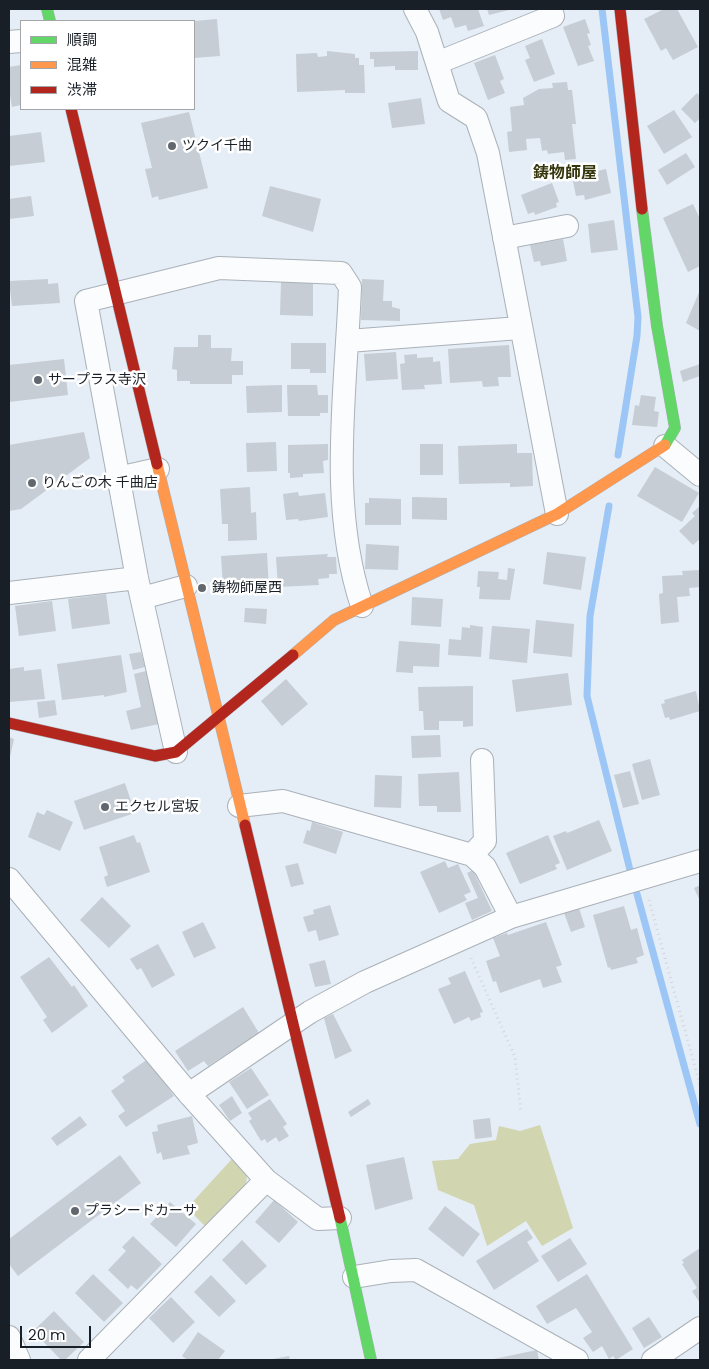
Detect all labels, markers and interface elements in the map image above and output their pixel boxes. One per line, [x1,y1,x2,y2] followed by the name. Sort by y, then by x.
[20,20,195,110] legend
[67,29,97,50] text: 順調
[67,54,97,75] text: 混雑
[67,79,97,100] text: 渋滞
[182,138,252,154] place label: ツクイ千曲
[166,140,178,152] marker: ツクイ千曲
[533,164,597,184] district label: 鋳物師屋
[48,372,146,388] place label: サープラス寺沢
[32,374,44,386] marker: サープラス寺沢
[42,475,158,491] place label: りんごの木 千曲店
[26,477,38,489] marker: りんごの木 千曲店
[212,580,282,596] place label: 鋳物師屋西
[196,582,208,594] marker: 鋳物師屋西
[115,799,199,815] place label: エクセル宮坂
[99,801,111,813] marker: エクセル宮坂
[85,1203,197,1219] place label: プラシードカーサ
[69,1205,81,1217] marker: プラシードカーサ
[22,1316,94,1348] scale bar
[28,1324,66,1345] text: 20 m

